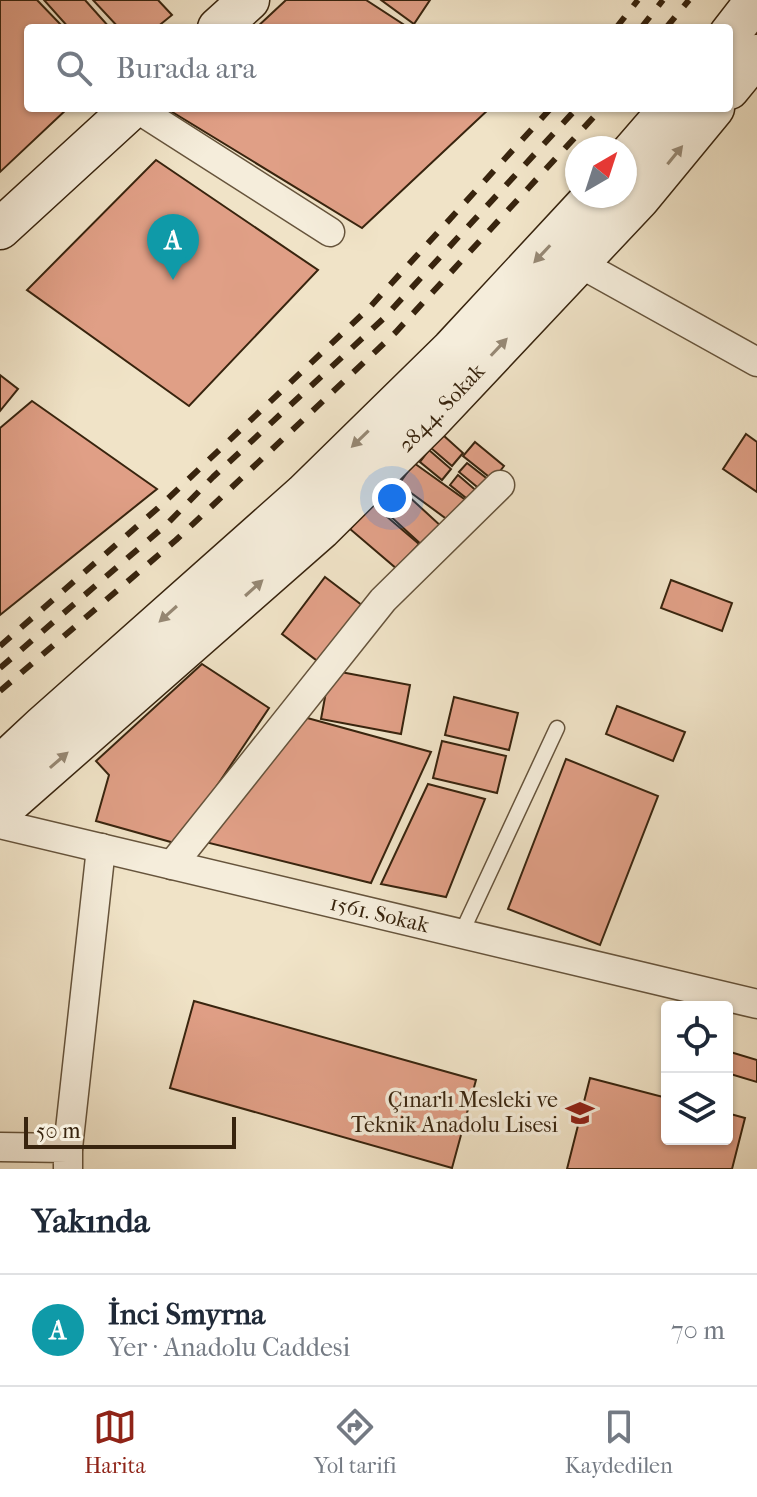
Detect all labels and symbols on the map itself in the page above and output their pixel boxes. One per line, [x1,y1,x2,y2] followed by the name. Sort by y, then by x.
[565,136,637,208] north arrow
[666,146,683,166] one-way arrow
[147,214,199,280] pin: A
[533,244,552,263] one-way arrow
[490,338,508,357] one-way arrow
[393,358,491,458] street label: 2844. Sokak
[351,430,370,448] one-way arrow
[372,478,412,518] your location
[245,580,264,598] one-way arrow
[158,605,177,623] one-way arrow
[48,752,68,769] one-way arrow
[327,890,432,939] street label: 1561. Sokak
[351,1087,558,1138] place label: Çınarlı Mesleki ve Teknik Anadolu Lisesi
[565,1098,595,1128] school or university icon: Çınarlı Mesleki ve Teknik Anadolu Lisesi
[24,1113,236,1149] scale bar

